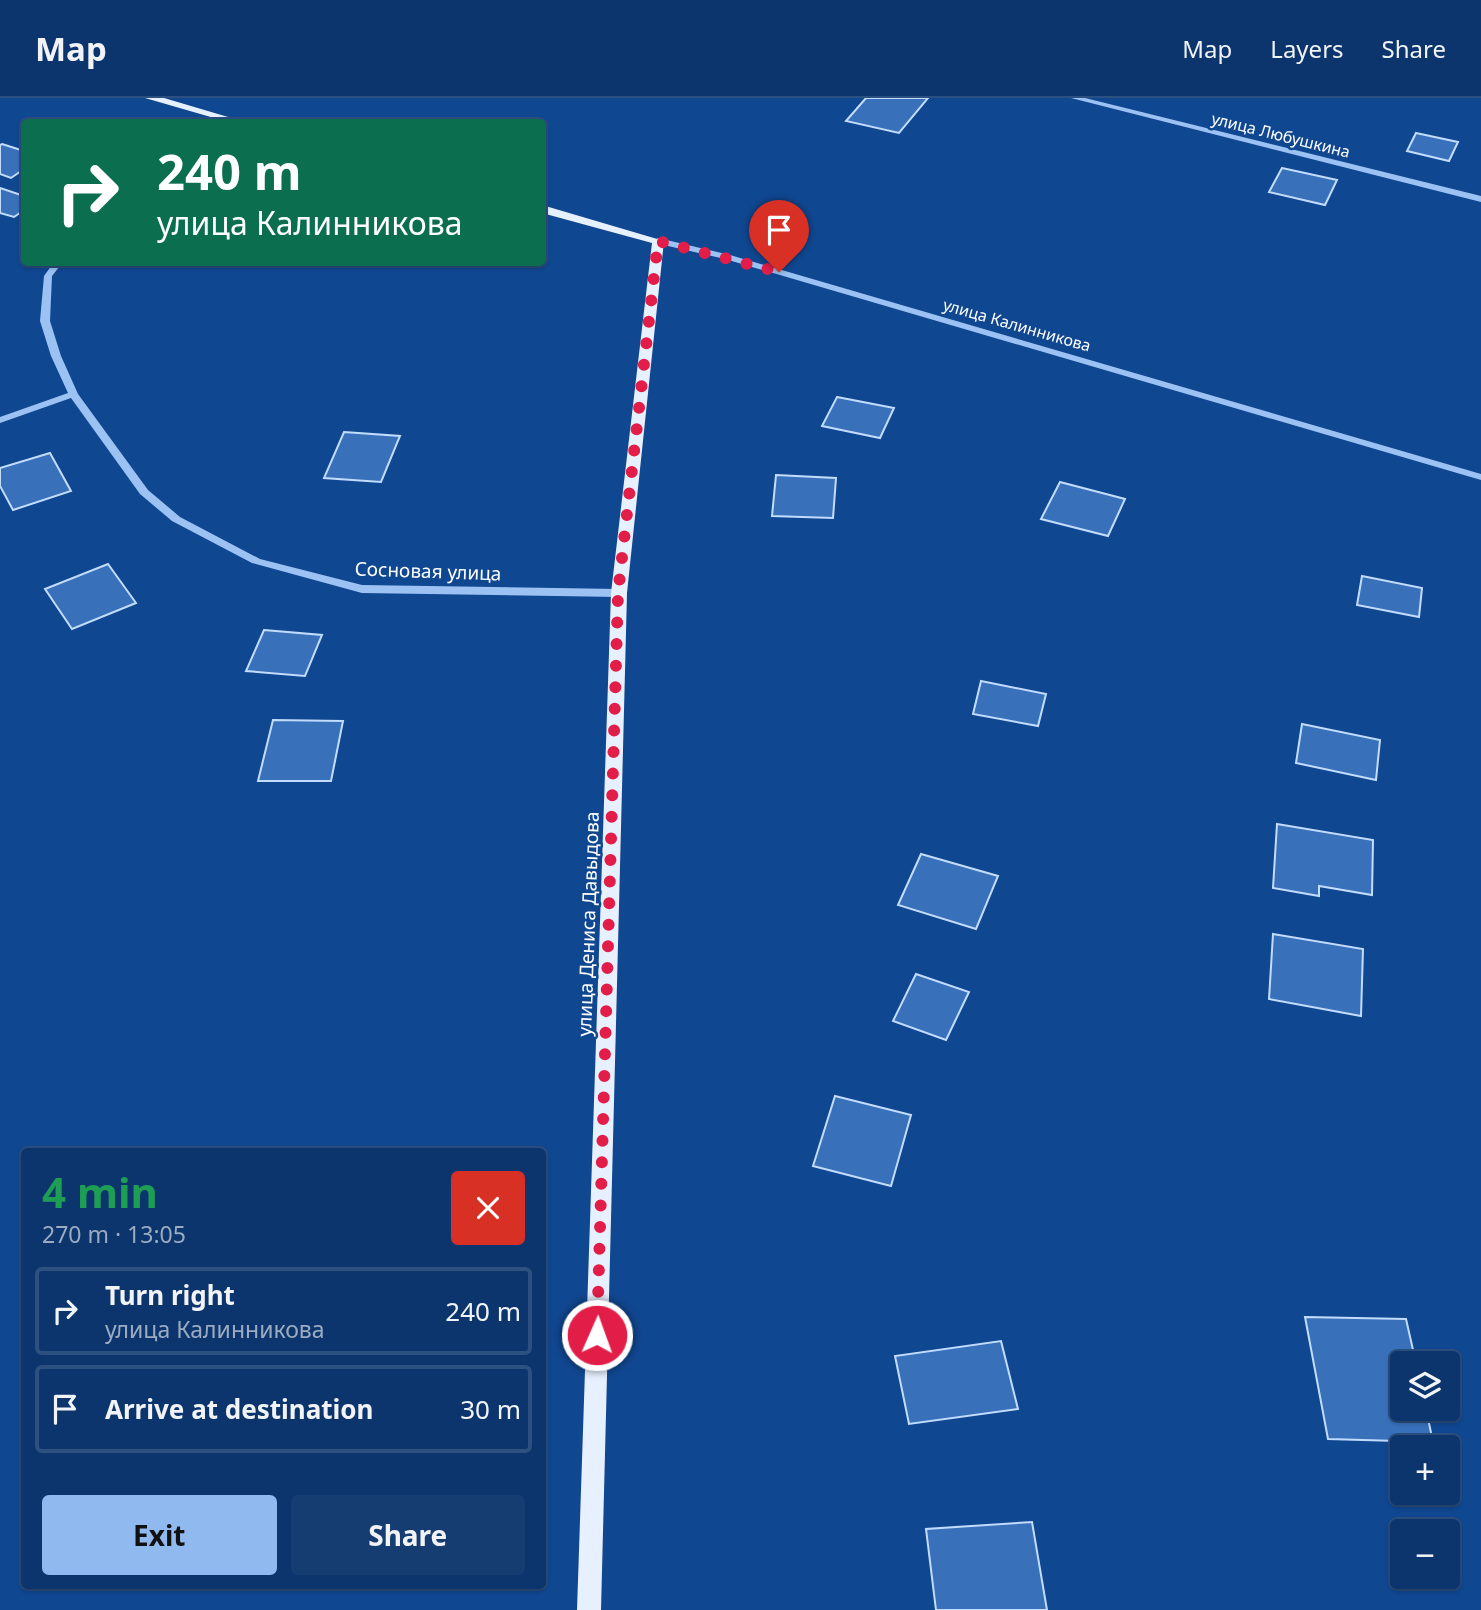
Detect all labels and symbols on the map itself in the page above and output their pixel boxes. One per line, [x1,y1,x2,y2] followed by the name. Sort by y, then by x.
[1209,107,1353,163] street label: улица Любушкина
[749,200,809,272] pin
[941,293,1093,357] street label: улица Калинникова
[354,555,502,587] street label: Сосновая улица
[571,811,605,1037] street label: улица Дениса Давыдова
[560,1298,634,1372] position arrow

